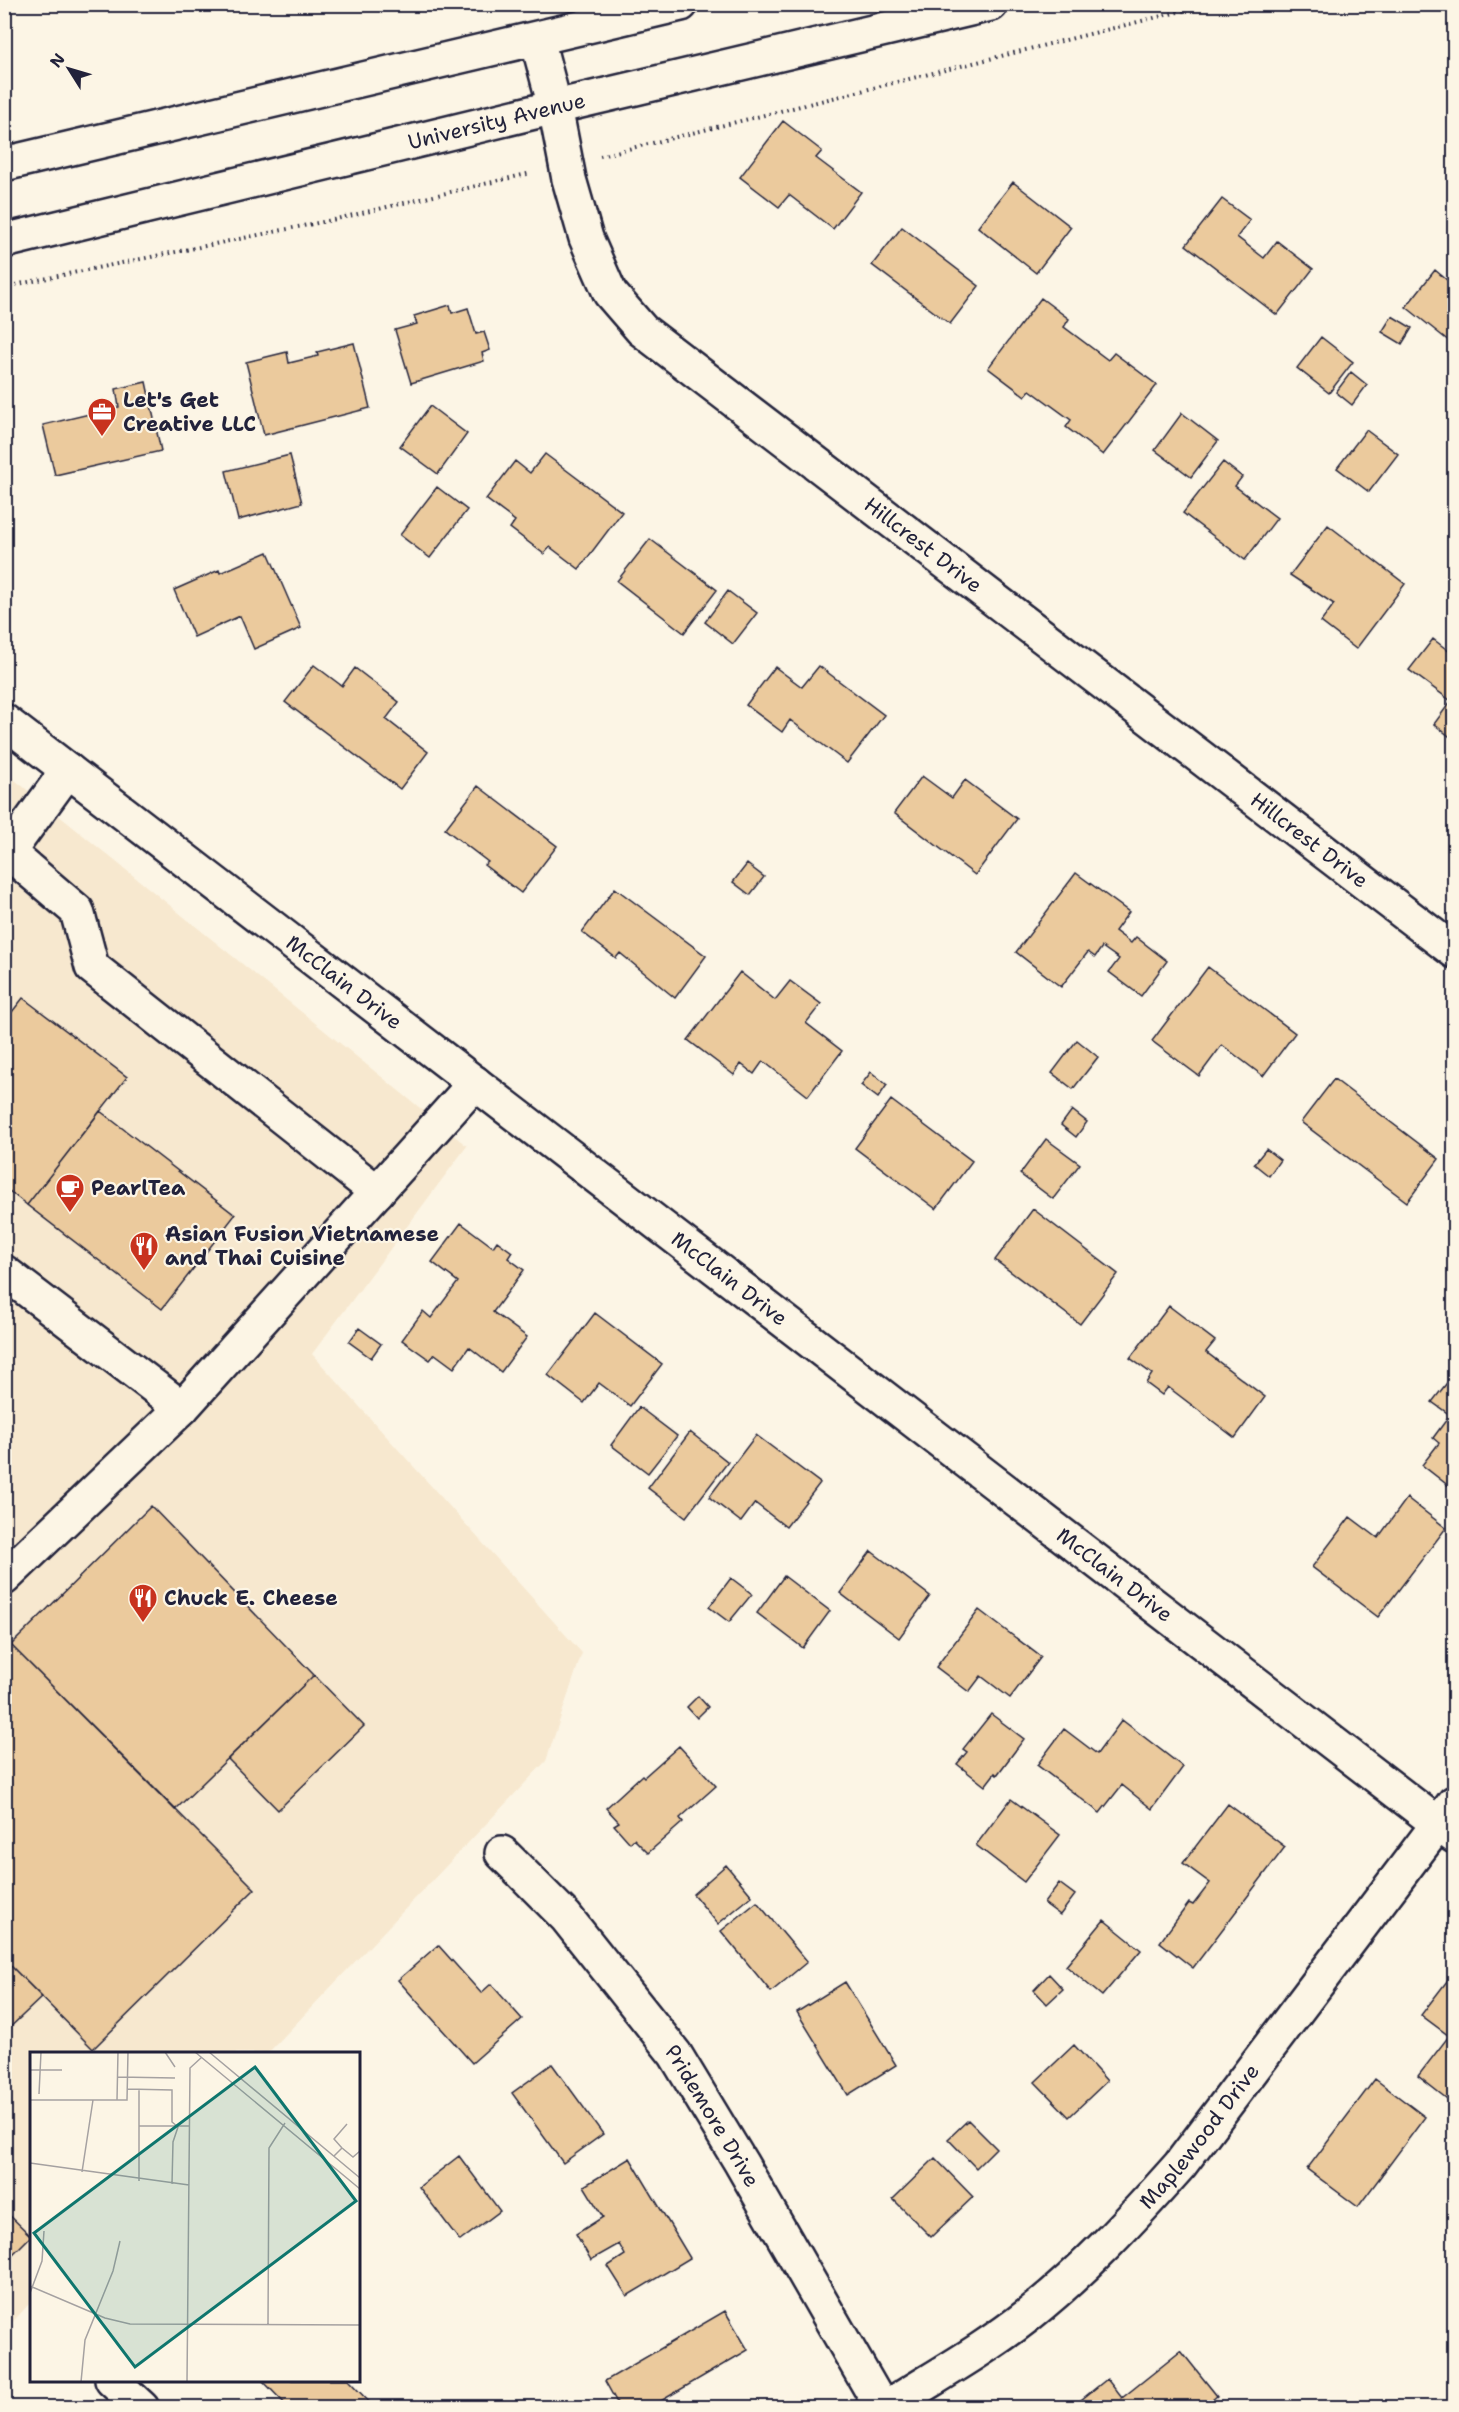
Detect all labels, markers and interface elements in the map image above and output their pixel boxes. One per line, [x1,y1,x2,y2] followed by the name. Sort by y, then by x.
[39,39,99,99] north arrow
[45,49,70,72] text: N
[405,86,588,156] street label: University Avenue
[123,386,256,438] place label: Let's Get Creative LLC
[86,396,118,438] office icon: Let's Get Creative LLC
[858,491,988,599] street label: Hillcrest Drive
[1244,786,1374,894] street label: Hillcrest Drive
[280,929,408,1036] street label: McClain Drive
[54,1172,86,1214] cafe icon: PearlTea
[91,1174,186,1202] place label: PearlTea
[165,1220,439,1272] place label: Asian Fusion Vietnamese and Thai Cuisine
[666,1225,793,1332] street label: McClain Drive
[128,1230,160,1272] restaurant icon: Asian Fusion Vietnamese and Thai Cuisine
[1051,1521,1178,1629] street label: McClain Drive
[127,1582,159,1624] restaurant icon: Chuck E. Cheese
[164,1584,338,1612] place label: Chuck E. Cheese
[659,2039,766,2192] street label: Pridemore Drive
[30,2052,360,2382] inset map
[1133,2058,1266,2215] street label: Maplewood Drive

